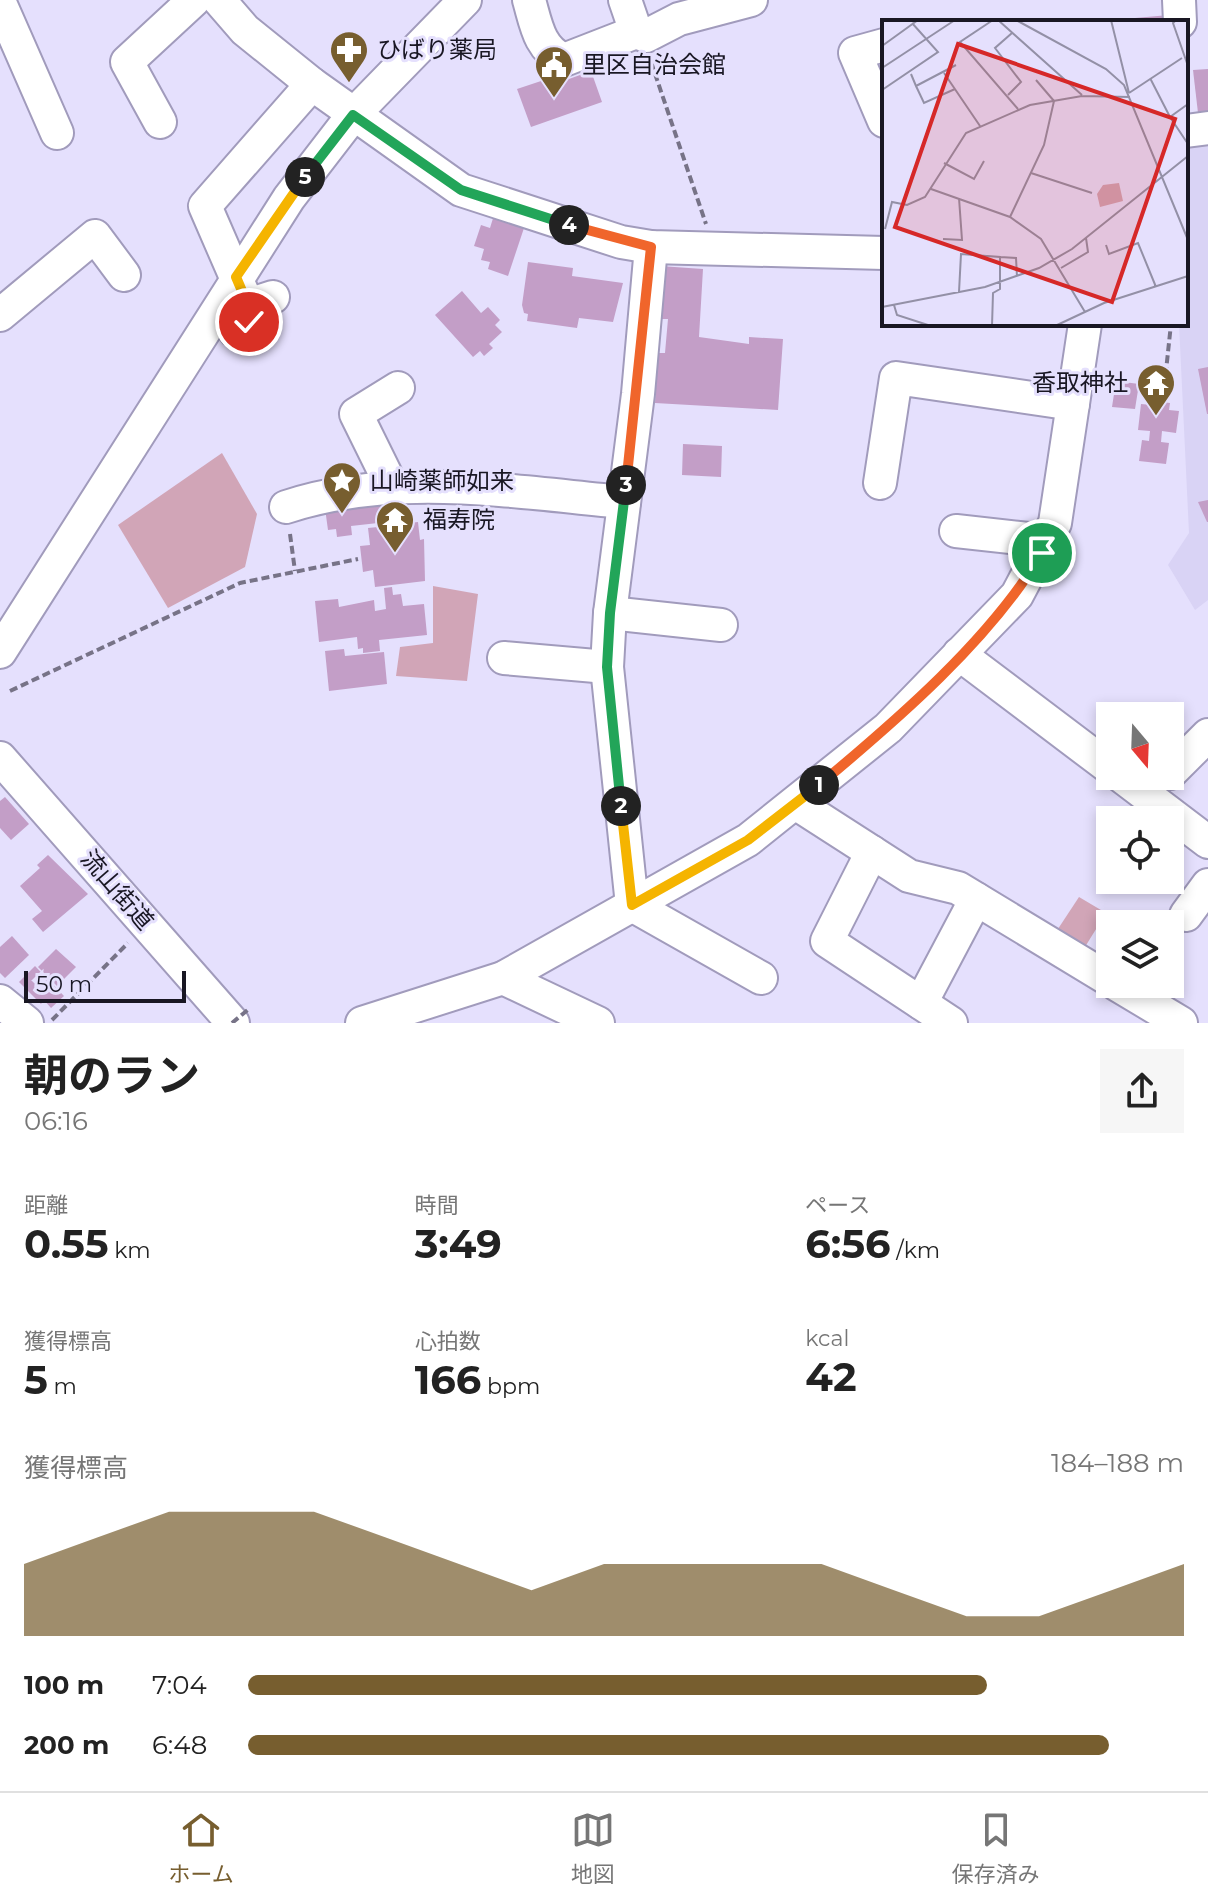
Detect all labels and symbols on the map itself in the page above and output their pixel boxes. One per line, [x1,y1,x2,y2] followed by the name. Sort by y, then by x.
[882,20,1188,326] inset map
[328,29,370,84] pharmacy icon: ひばり薬局
[377,35,497,64] place label: ひばり薬局
[533,44,575,99] public building icon: 里区自治会館
[582,50,726,79] place label: 里区自治会館
[285,157,325,197] pin: 5
[549,205,589,245] pin: 4
[215,288,283,356] pin
[1135,362,1177,417] temple icon: 香取神社
[1032,368,1128,397] place label: 香取神社
[321,460,363,515] place icon: 山崎薬師如来
[606,465,646,505] pin: 3
[370,466,514,495] place label: 山崎薬師如来
[374,499,416,554] temple icon: 福寿院
[423,505,495,534] place label: 福寿院
[1008,519,1076,587] pin
[1096,702,1184,790] north arrow
[799,765,839,805] pin: 1
[601,786,641,826] pin: 2
[75,844,160,935] street label: 流山街道
[24,967,186,1003] scale bar

